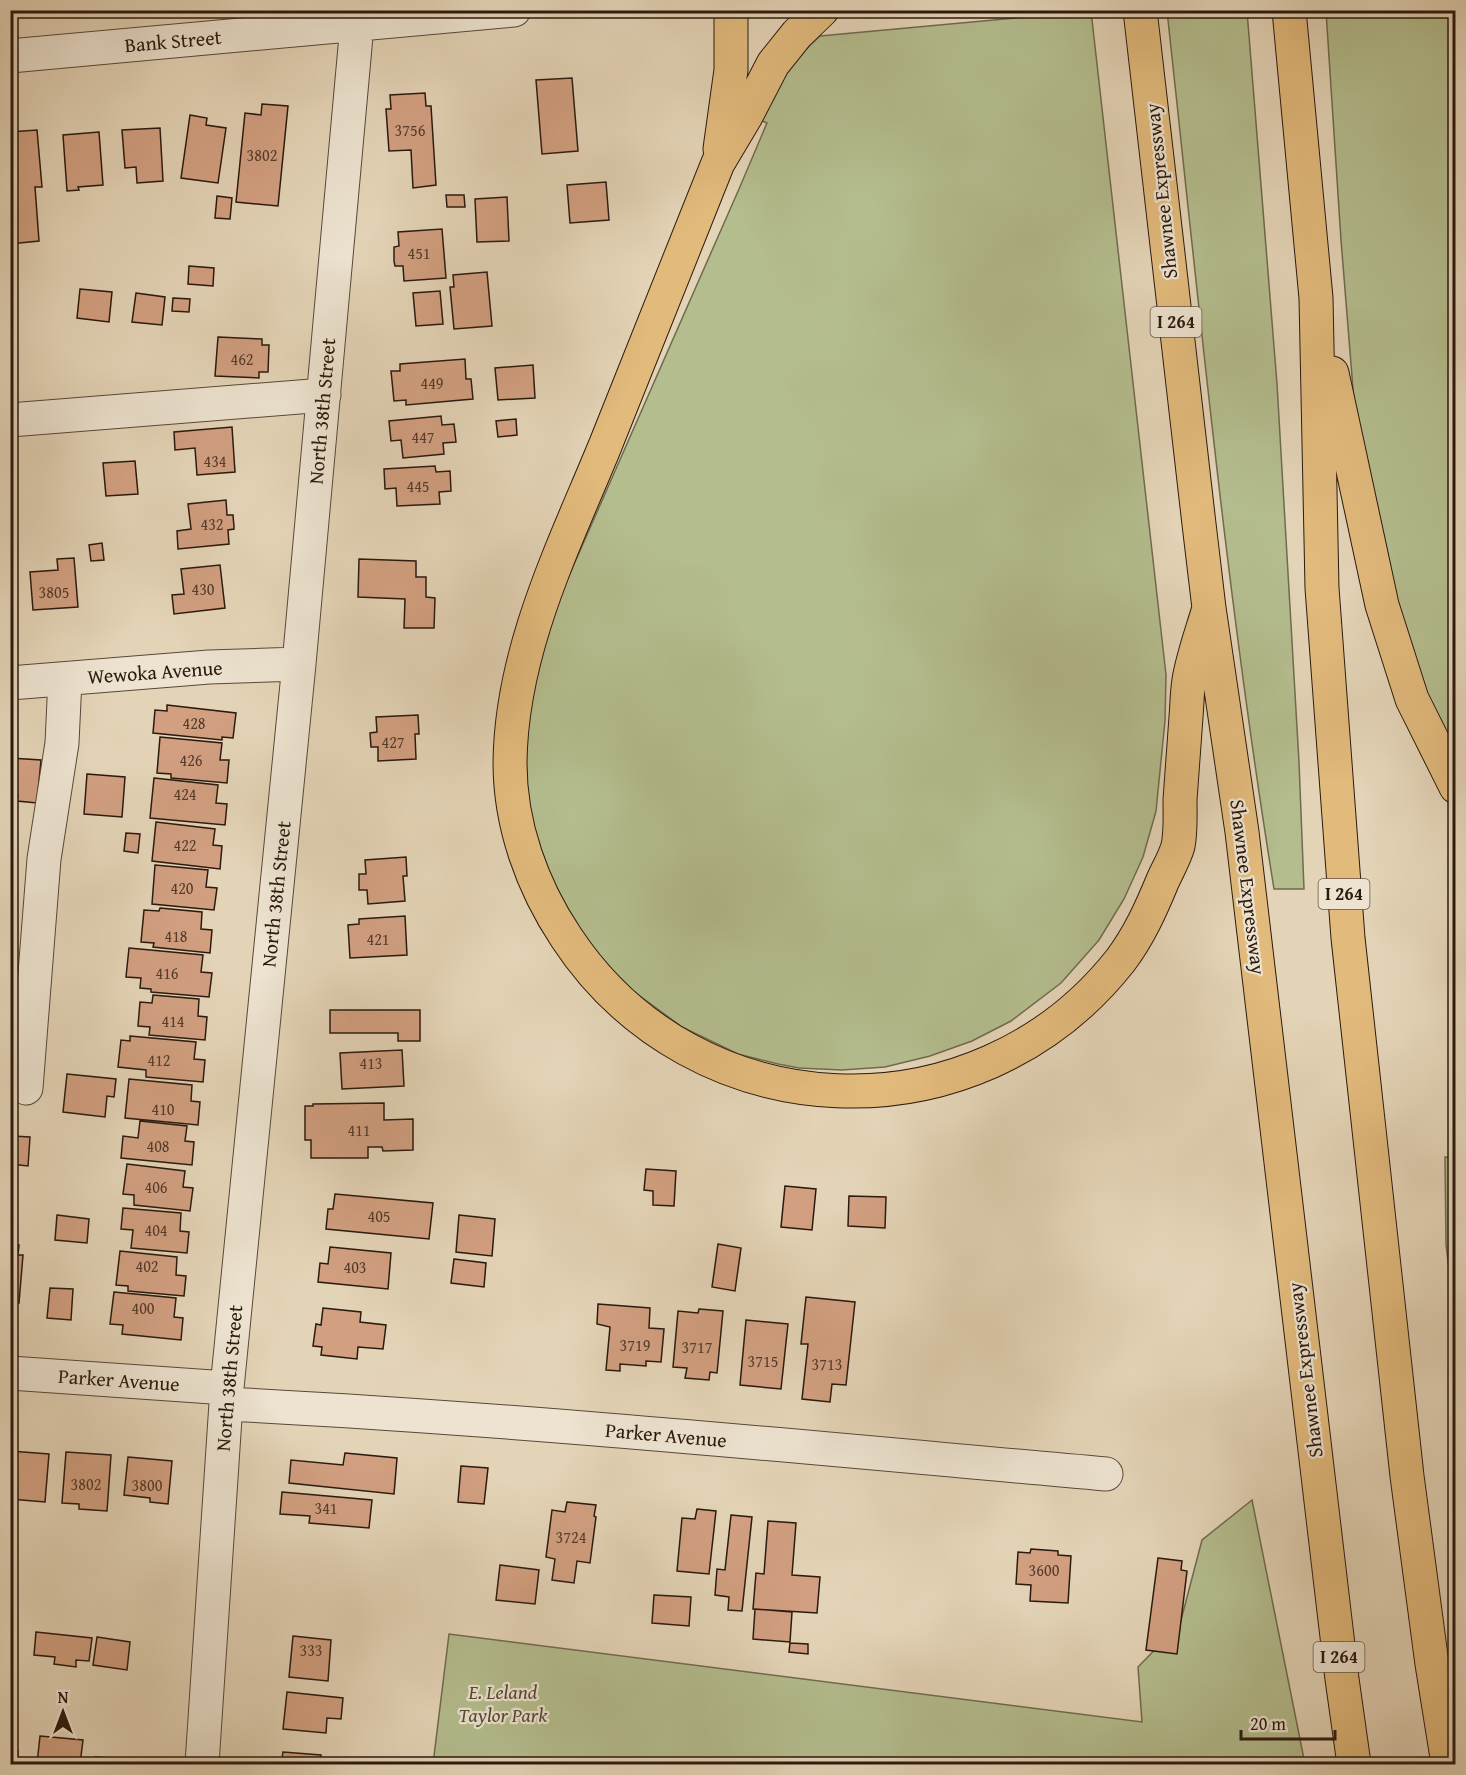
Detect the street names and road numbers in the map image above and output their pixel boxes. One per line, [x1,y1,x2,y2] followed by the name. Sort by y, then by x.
[123,22,223,59] street label: Bank Street
[1137,102,1184,280] street label: Shawnee Expressway
[1150,307,1202,337] road number: I 264
[301,337,342,485] street label: North 38th Street
[87,652,223,691] street label: Wewoka Avenue
[1223,798,1274,976] street label: Shawnee Expressway
[253,819,298,968] street label: North 38th Street
[1318,879,1370,909] road number: I 264
[1279,1281,1330,1459] street label: Shawnee Expressway
[208,1304,249,1452] street label: North 38th Street
[57,1361,181,1398] street label: Parker Avenue
[604,1415,728,1454] street label: Parker Avenue
[1314,1642,1364,1672] road number: I 264

